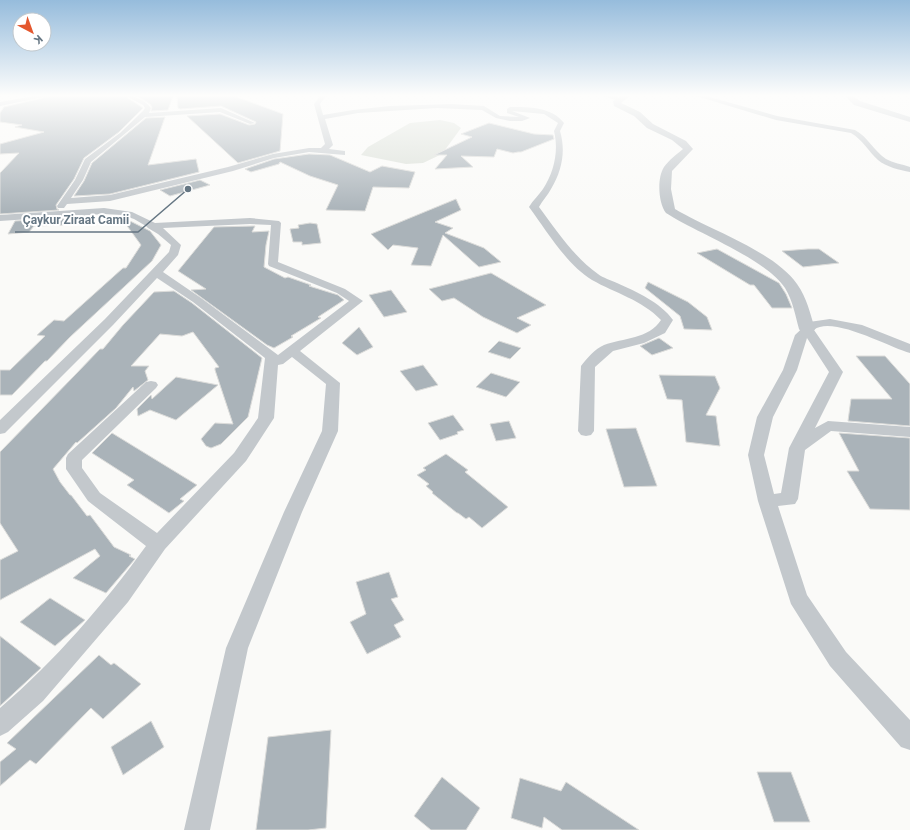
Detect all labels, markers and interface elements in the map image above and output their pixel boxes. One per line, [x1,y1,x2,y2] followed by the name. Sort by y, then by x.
[12,12,52,52] north arrow
[31,32,45,47] text: K
[15,208,138,232] callout: Çaykur Ziraat Camii
[23,213,129,227] text: Çaykur Ziraat Camii

